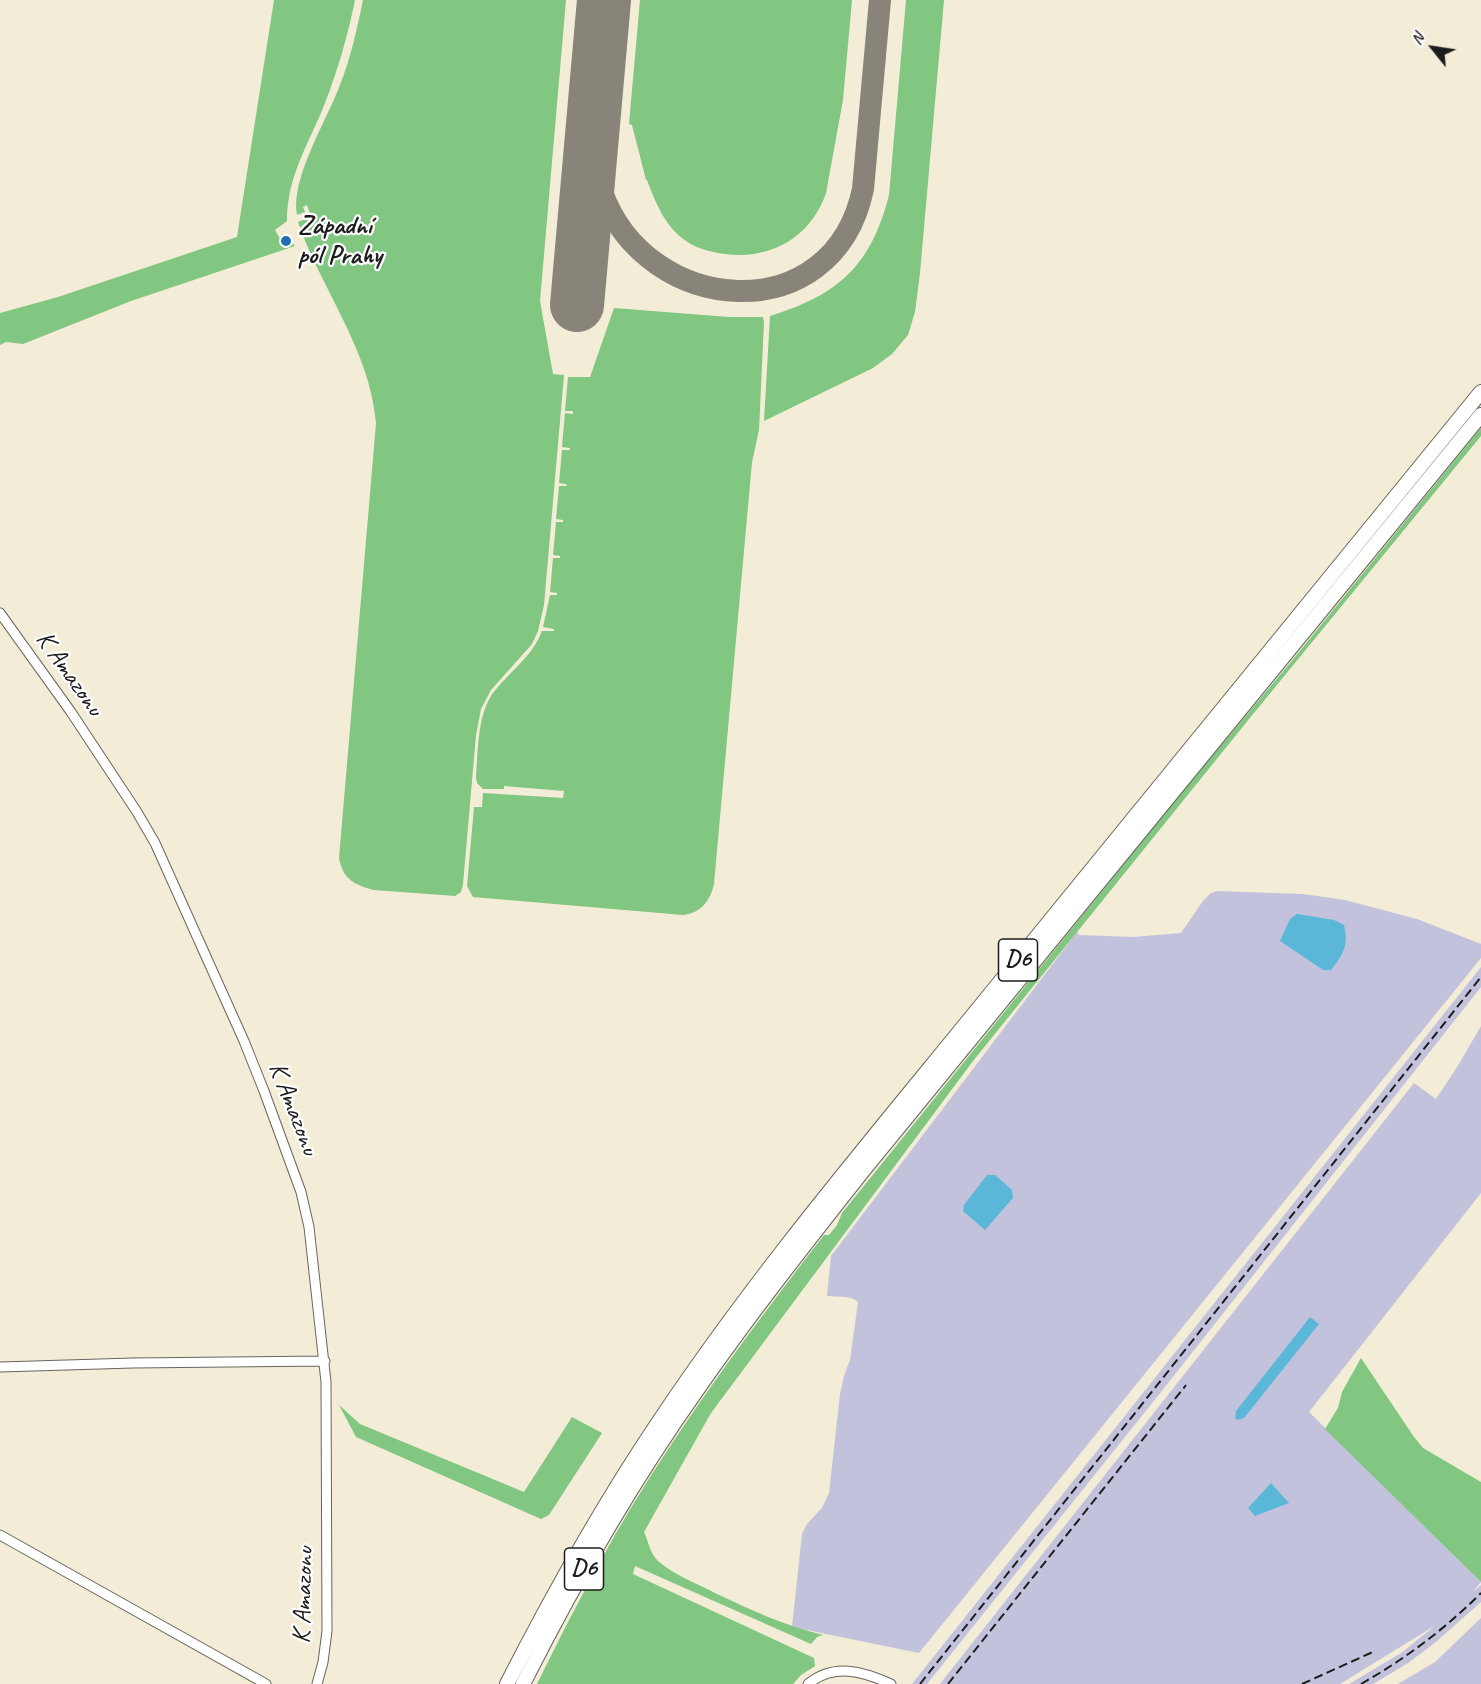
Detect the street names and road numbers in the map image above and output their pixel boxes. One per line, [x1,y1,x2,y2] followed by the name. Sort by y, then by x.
[28,625,110,723] street label: K Amazonu
[998,939,1038,981] road number: D6
[261,1058,325,1160] street label: K Amazonu
[287,1546,321,1644] street label: K Amazonu
[564,1548,604,1590] road number: D6

